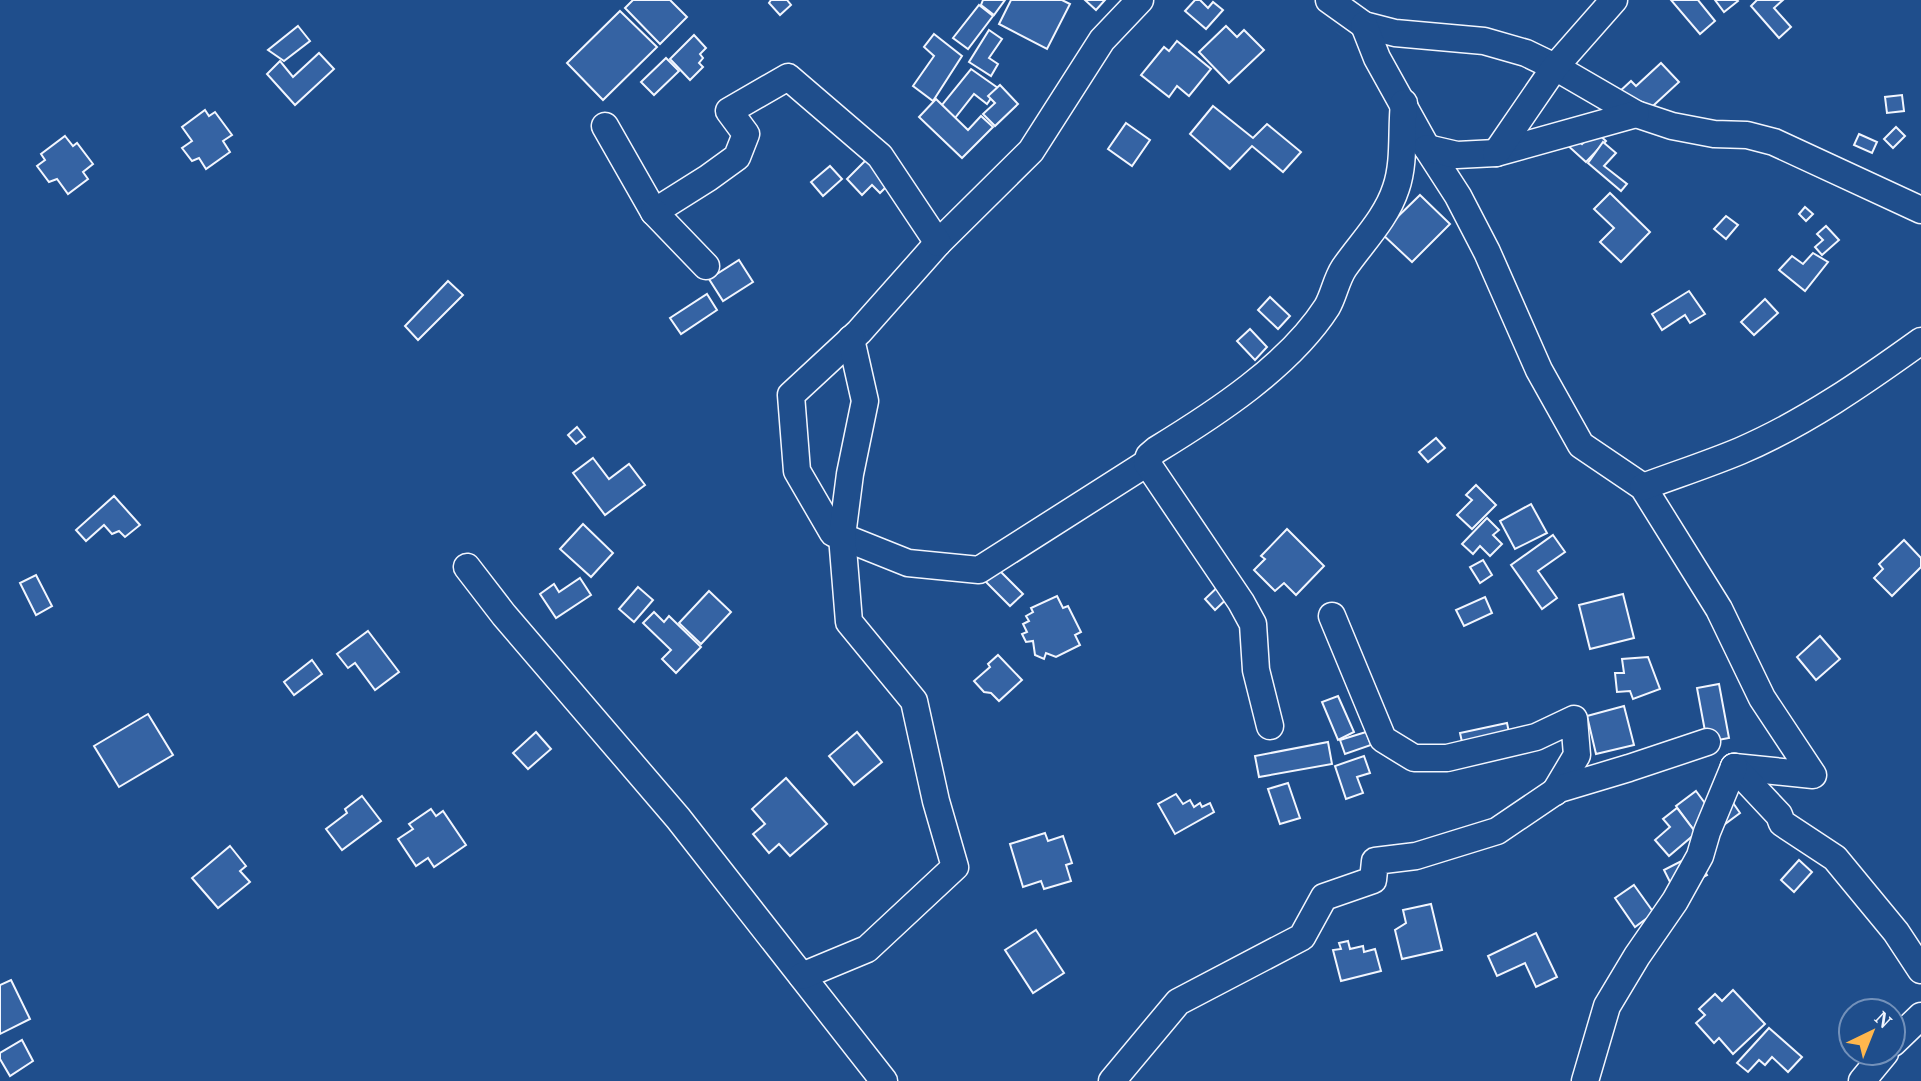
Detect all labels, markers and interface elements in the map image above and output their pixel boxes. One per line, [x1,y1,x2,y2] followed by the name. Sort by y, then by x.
[1837,997,1907,1067] north arrow
[1870,1005,1898,1034] text: N

